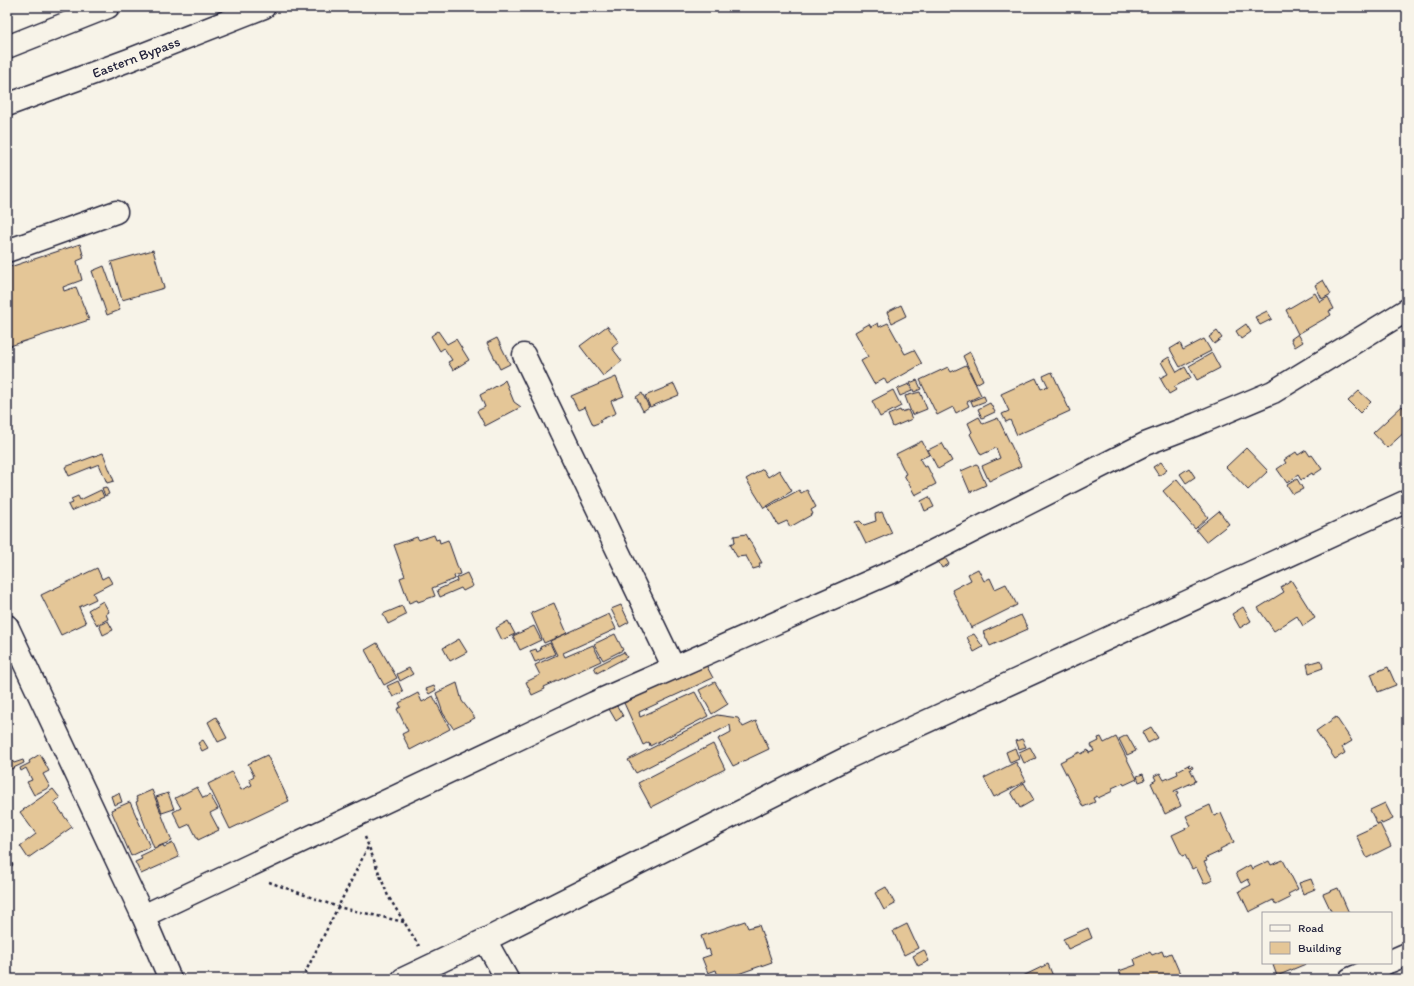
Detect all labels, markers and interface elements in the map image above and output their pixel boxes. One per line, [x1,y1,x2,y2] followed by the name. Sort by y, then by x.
[90,33,182,82] street label: Eastern Bypass
[1262,912,1392,964] legend
[1298,921,1324,935] text: Road
[1298,941,1342,955] text: Building

